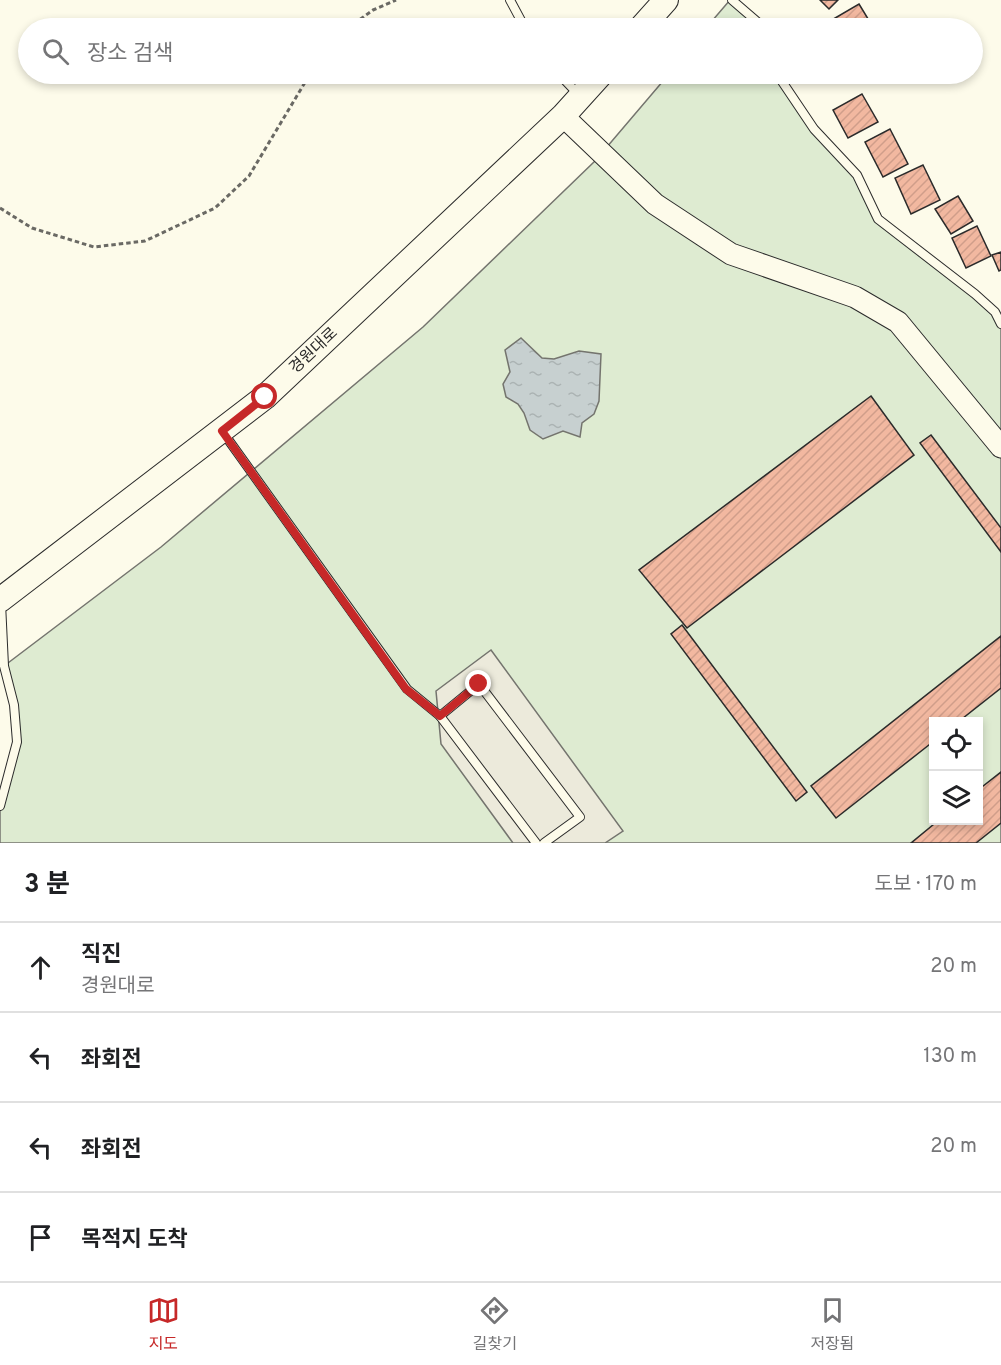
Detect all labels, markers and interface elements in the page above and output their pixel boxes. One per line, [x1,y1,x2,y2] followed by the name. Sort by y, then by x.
[18,18,983,84] search box
[39,35,72,68] icon: search
[87,41,173,68] text: 장소 검색
[286,323,343,378] street label: 경원대로
[251,383,277,409] route start
[465,670,491,696] route end
[929,717,983,825] map controls
[929,717,983,771] button: locate
[929,771,983,825] button: layers
[24,869,70,902] text: 3 분
[875,872,977,898] text: 도보 · 170 m
[81,942,121,969] text: 직진
[24,951,57,984] icon: ahead
[930,954,977,980] text: 20 m
[81,974,155,1000] text: 경원대로
[24,1041,57,1074] icon: left
[923,1044,977,1070] text: 130 m
[81,1047,142,1074] text: 좌회전
[24,1131,57,1164] icon: left
[930,1134,977,1160] text: 20 m
[81,1137,142,1164] text: 좌회전
[24,1221,57,1254] icon: arrive
[81,1227,188,1254] text: 목적지 도착
[147,1294,180,1355] tab: 지도
[473,1294,517,1355] tab: 길찾기
[810,1294,854,1355] tab: 저장됨

